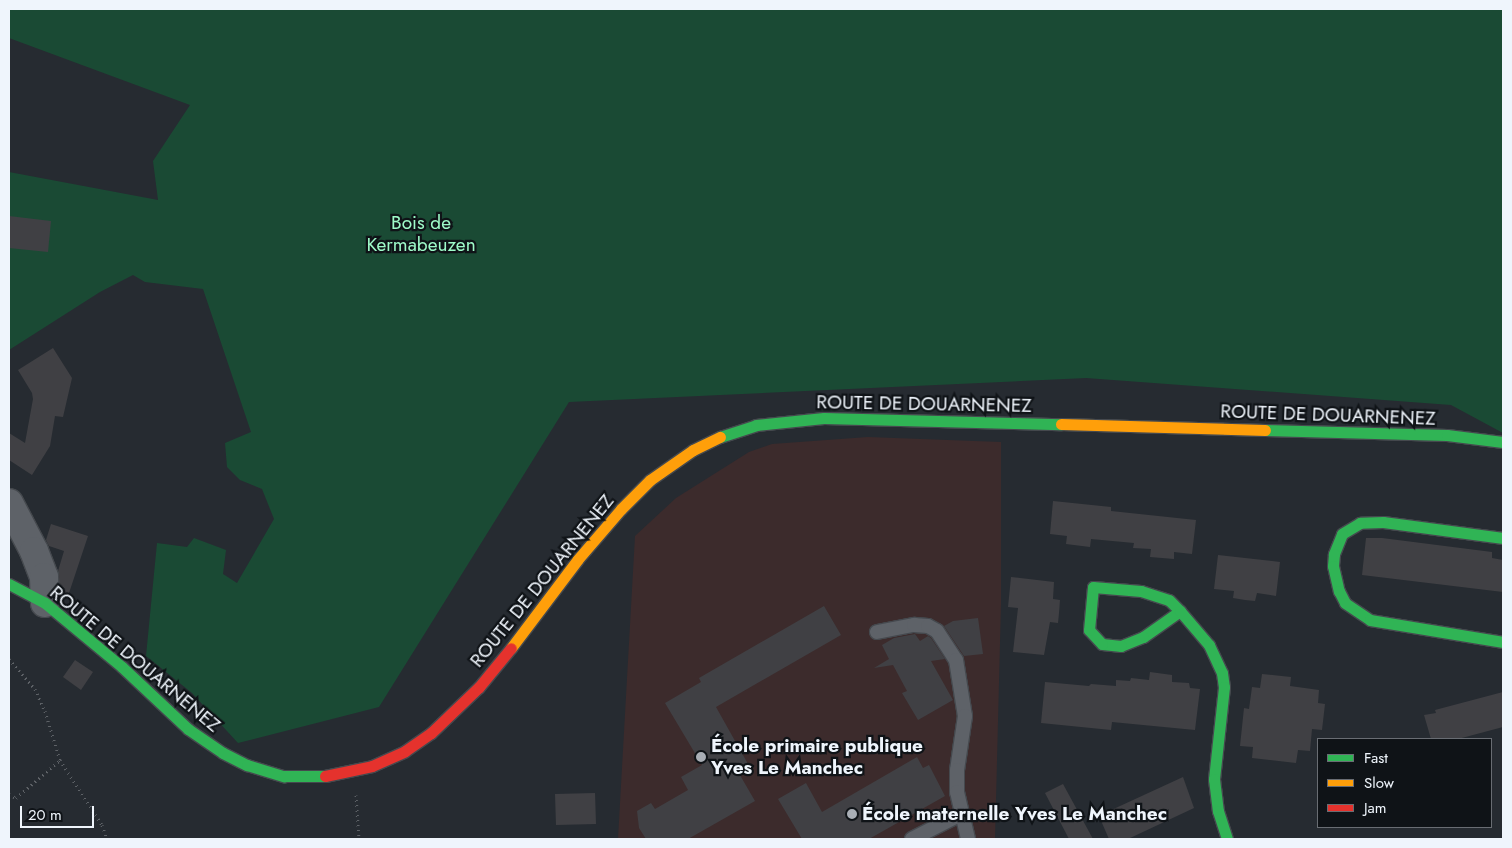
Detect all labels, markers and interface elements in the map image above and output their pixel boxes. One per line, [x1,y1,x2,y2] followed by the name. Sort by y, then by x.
[366,212,476,256] park label: Bois de Kermabeuzen
[816,391,1032,417] street label: ROUTE DE DOUARNENEZ
[1220,400,1436,430] street label: ROUTE DE DOUARNENEZ
[465,490,619,672] street label: ROUTE DE DOUARNENEZ
[45,581,225,737] street label: ROUTE DE DOUARNENEZ
[711,735,923,779] place label: École primaire publique Yves Le Manchec
[1317,738,1492,828] legend
[1364,747,1388,769] text: Fast
[695,751,707,763] marker: École primaire publique Yves Le Manchec
[1364,772,1394,794] text: Slow
[22,796,96,828] scale bar
[1364,797,1387,819] text: Jam
[862,803,1167,825] place label: École maternelle Yves Le Manchec
[28,804,62,826] text: 20 m
[846,808,858,820] marker: École maternelle Yves Le Manchec

